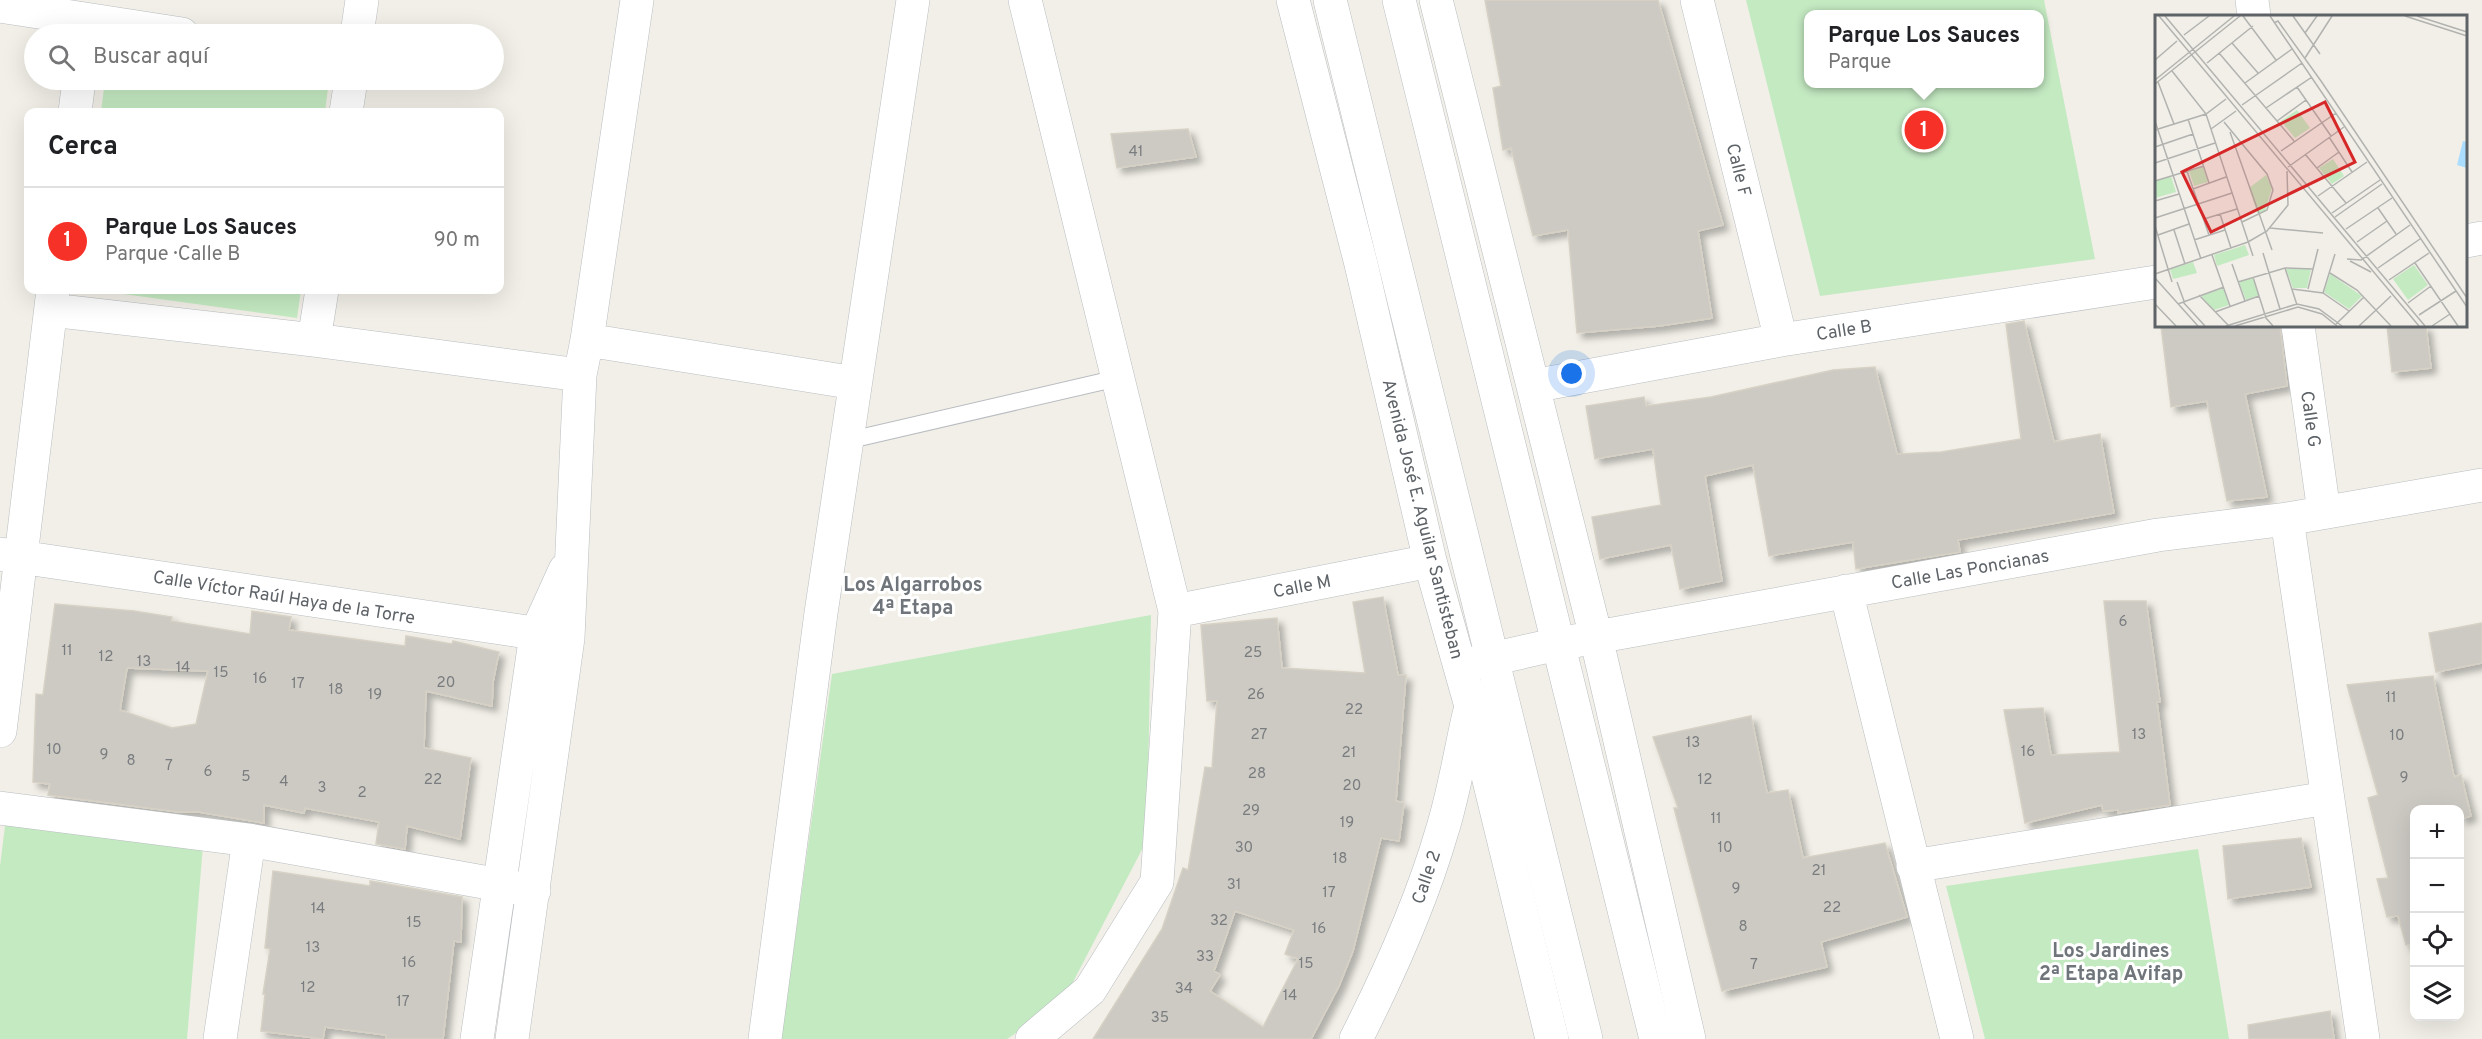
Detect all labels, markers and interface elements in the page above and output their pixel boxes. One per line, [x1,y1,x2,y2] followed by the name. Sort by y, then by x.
[1804,10,2044,88] popup
[2155,15,2467,327] inset map
[1828,23,2020,50] text: Parque Los Sauces
[24,24,504,90] search box
[45,41,78,74] icon: search
[93,44,209,71] text: Buscar aquí
[1828,50,1891,76] text: Parque
[1904,108,1944,152] pin: 1
[48,131,118,164] text: Cerca
[1720,141,1755,200] street label: Calle F
[1129,143,1143,162] house number: 41
[105,215,297,242] text: Parque Los Sauces
[64,228,72,254] text: 1
[434,228,480,254] text: 90 m
[105,242,240,268] text: Parque · Calle B
[1815,316,1874,347] street label: Calle B
[1557,359,1586,388] your location
[1376,377,1468,662] street label: Avenida José E. Aguilar Santisteban
[2294,389,2325,449] street label: Calle G
[1890,545,2051,596] street label: Calle Las Poncianas
[151,566,416,631] street label: Calle Víctor Raúl Haya de la Torre
[1271,571,1333,604] street label: Calle M
[843,573,983,622] district label: Los Algarrobos 4ª Etapa
[2119,613,2128,632] house number: 6
[61,642,73,661] house number: 11
[1244,644,1262,663] house number: 25
[99,648,113,667] house number: 12
[137,653,151,672] house number: 13
[176,659,190,678] house number: 14
[214,664,228,683] house number: 15
[253,670,267,689] house number: 16
[437,674,455,693] house number: 20
[291,675,305,694] house number: 17
[329,681,343,700] house number: 18
[368,686,382,705] house number: 19
[1247,686,1265,705] house number: 26
[2385,689,2397,708] house number: 11
[1345,701,1363,720] house number: 22
[1251,726,1268,745] house number: 27
[2132,726,2146,745] house number: 13
[2389,727,2405,746] house number: 10
[1686,734,1700,753] house number: 13
[46,741,62,760] house number: 10
[2021,743,2035,762] house number: 16
[1342,744,1356,763] house number: 21
[100,746,108,765] house number: 9
[126,752,136,771] house number: 8
[165,757,173,776] house number: 7
[204,763,213,782] house number: 6
[1248,765,1266,784] house number: 28
[241,768,251,787] house number: 5
[2400,769,2408,788] house number: 9
[424,771,442,790] house number: 22
[1698,771,1712,790] house number: 12
[279,773,289,792] house number: 4
[1343,777,1361,796] house number: 20
[317,779,327,798] house number: 3
[357,784,367,803] house number: 2
[1242,802,1260,821] house number: 29
[2410,805,2464,1021] map controls
[2410,805,2464,859] button: +
[1710,810,1722,829] house number: 11
[1340,814,1354,833] house number: 19
[1235,839,1253,858] house number: 30
[1717,839,1733,858] house number: 10
[1408,848,1447,907] street label: Calle 2
[1333,850,1347,869] house number: 18
[2410,859,2464,913] button: −
[1812,862,1826,881] house number: 21
[1227,876,1241,895] house number: 31
[1732,880,1740,899] house number: 9
[1322,884,1336,903] house number: 17
[1823,899,1841,918] house number: 22
[311,900,325,919] house number: 14
[1210,912,1228,931] house number: 32
[2410,913,2464,967] button: locate
[407,914,421,933] house number: 15
[1738,918,1748,937] house number: 8
[1312,920,1326,939] house number: 16
[306,939,320,958] house number: 13
[2039,939,2183,988] district label: Los Jardines 2ª Etapa Avifap
[1196,948,1214,967] house number: 33
[402,954,416,973] house number: 16
[1299,955,1313,974] house number: 15
[1750,956,1758,975] house number: 7
[2410,967,2464,1021] button: layers
[301,979,315,998] house number: 12
[1175,980,1193,999] house number: 34
[1283,987,1297,1006] house number: 14
[396,993,410,1012] house number: 17
[1151,1009,1169,1028] house number: 35

